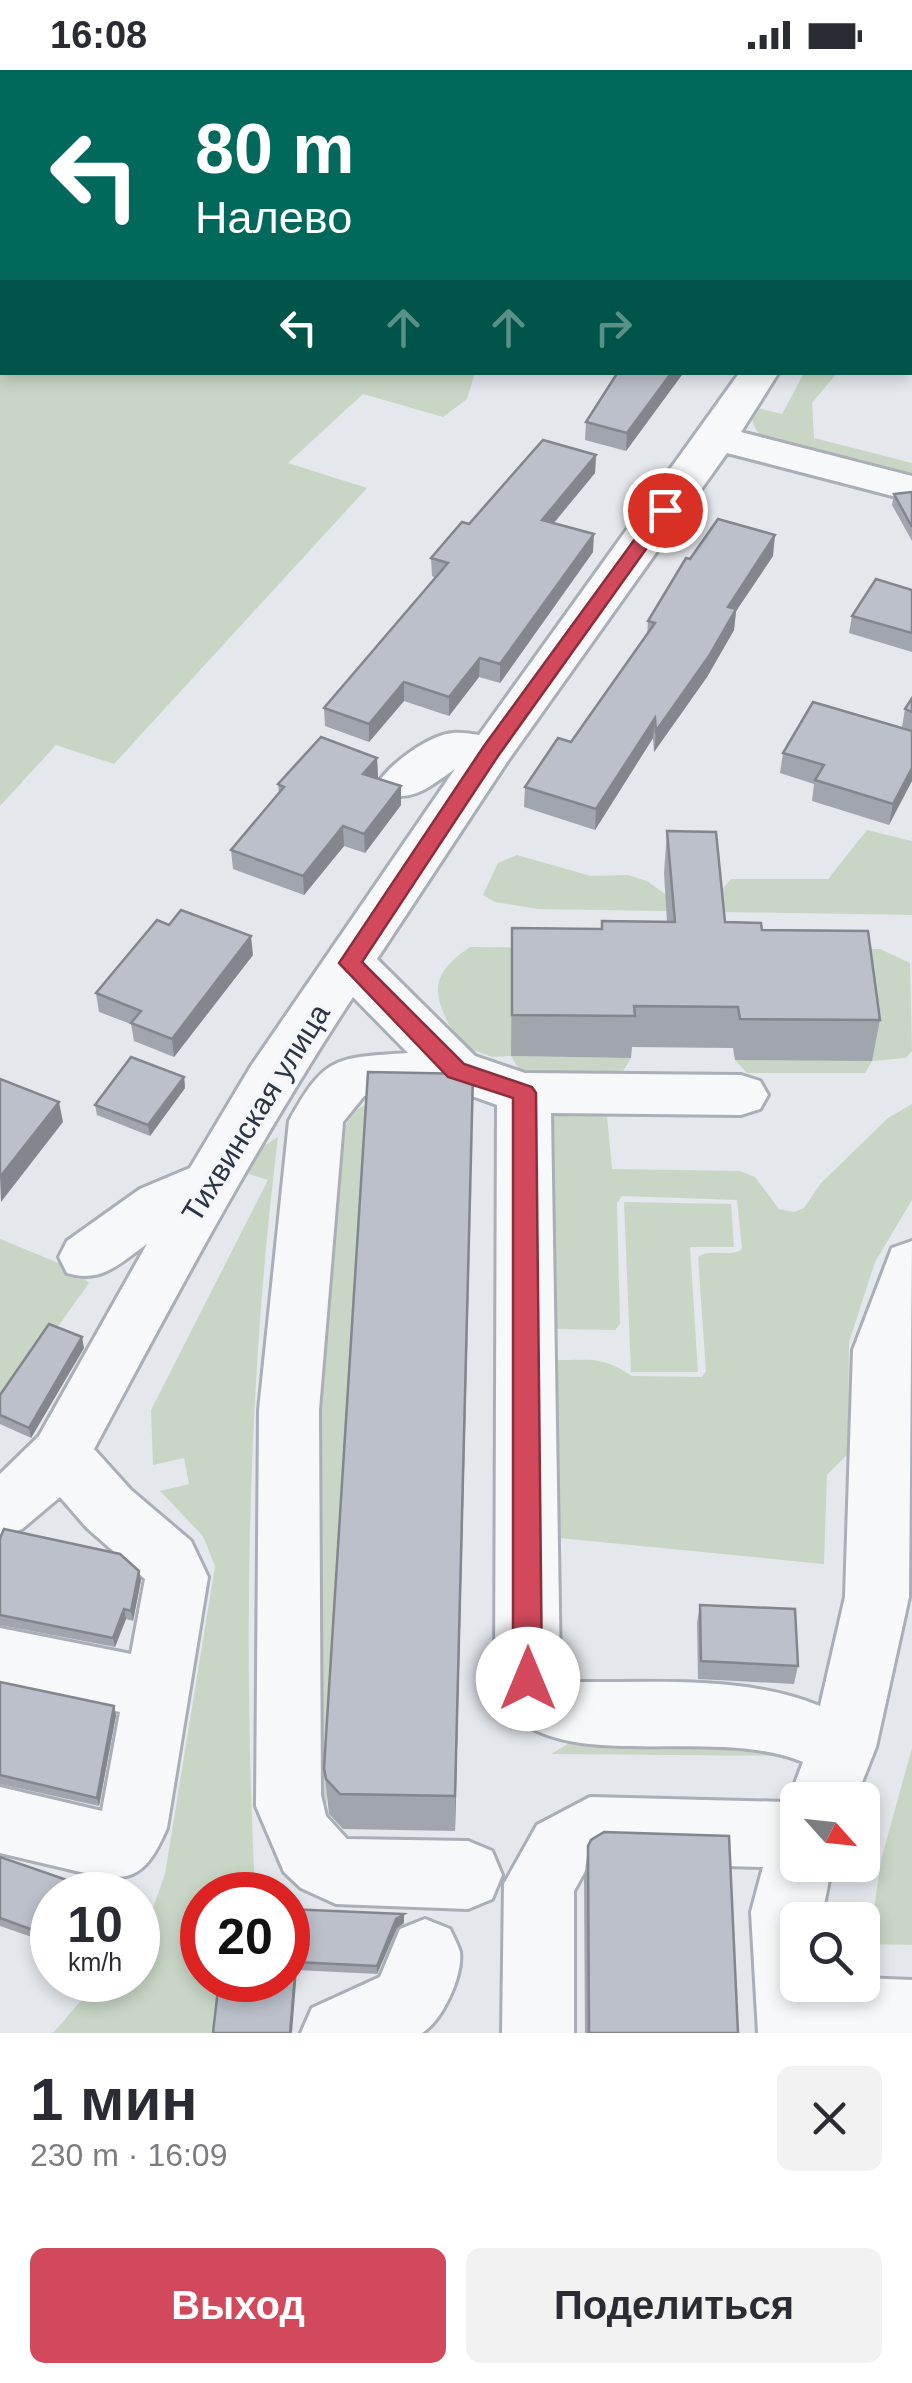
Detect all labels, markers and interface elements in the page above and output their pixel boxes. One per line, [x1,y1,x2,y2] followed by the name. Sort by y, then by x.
[50,14,147,56] text: 16:08
[30,110,160,240] icon: left
[195,110,355,188] text: 80 m
[195,192,352,243] text: Налево
[271,300,326,355] icon: left
[376,300,431,355] icon: ahead
[481,300,536,355] icon: ahead
[586,300,641,355] icon: right
[623,468,708,553] pin
[638,483,693,538] icon: arrive
[175,997,336,1228] street label: Тихвинская улица
[476,1627,580,1731] position arrow
[780,1782,880,1882] north arrow
[780,1782,880,2002] map controls
[180,1872,310,2002] speed limit sign: 20
[67,1897,123,1953] text: 10
[780,1902,880,2002] button: search
[68,1948,122,1976] text: km/h
[30,2066,198,2133] text: 1 мин
[777,2066,882,2171] button: close
[30,2137,227,2173] text: 230 m · 16:09
[30,2248,446,2363] button: Выход
[466,2248,882,2363] button: Поделиться

